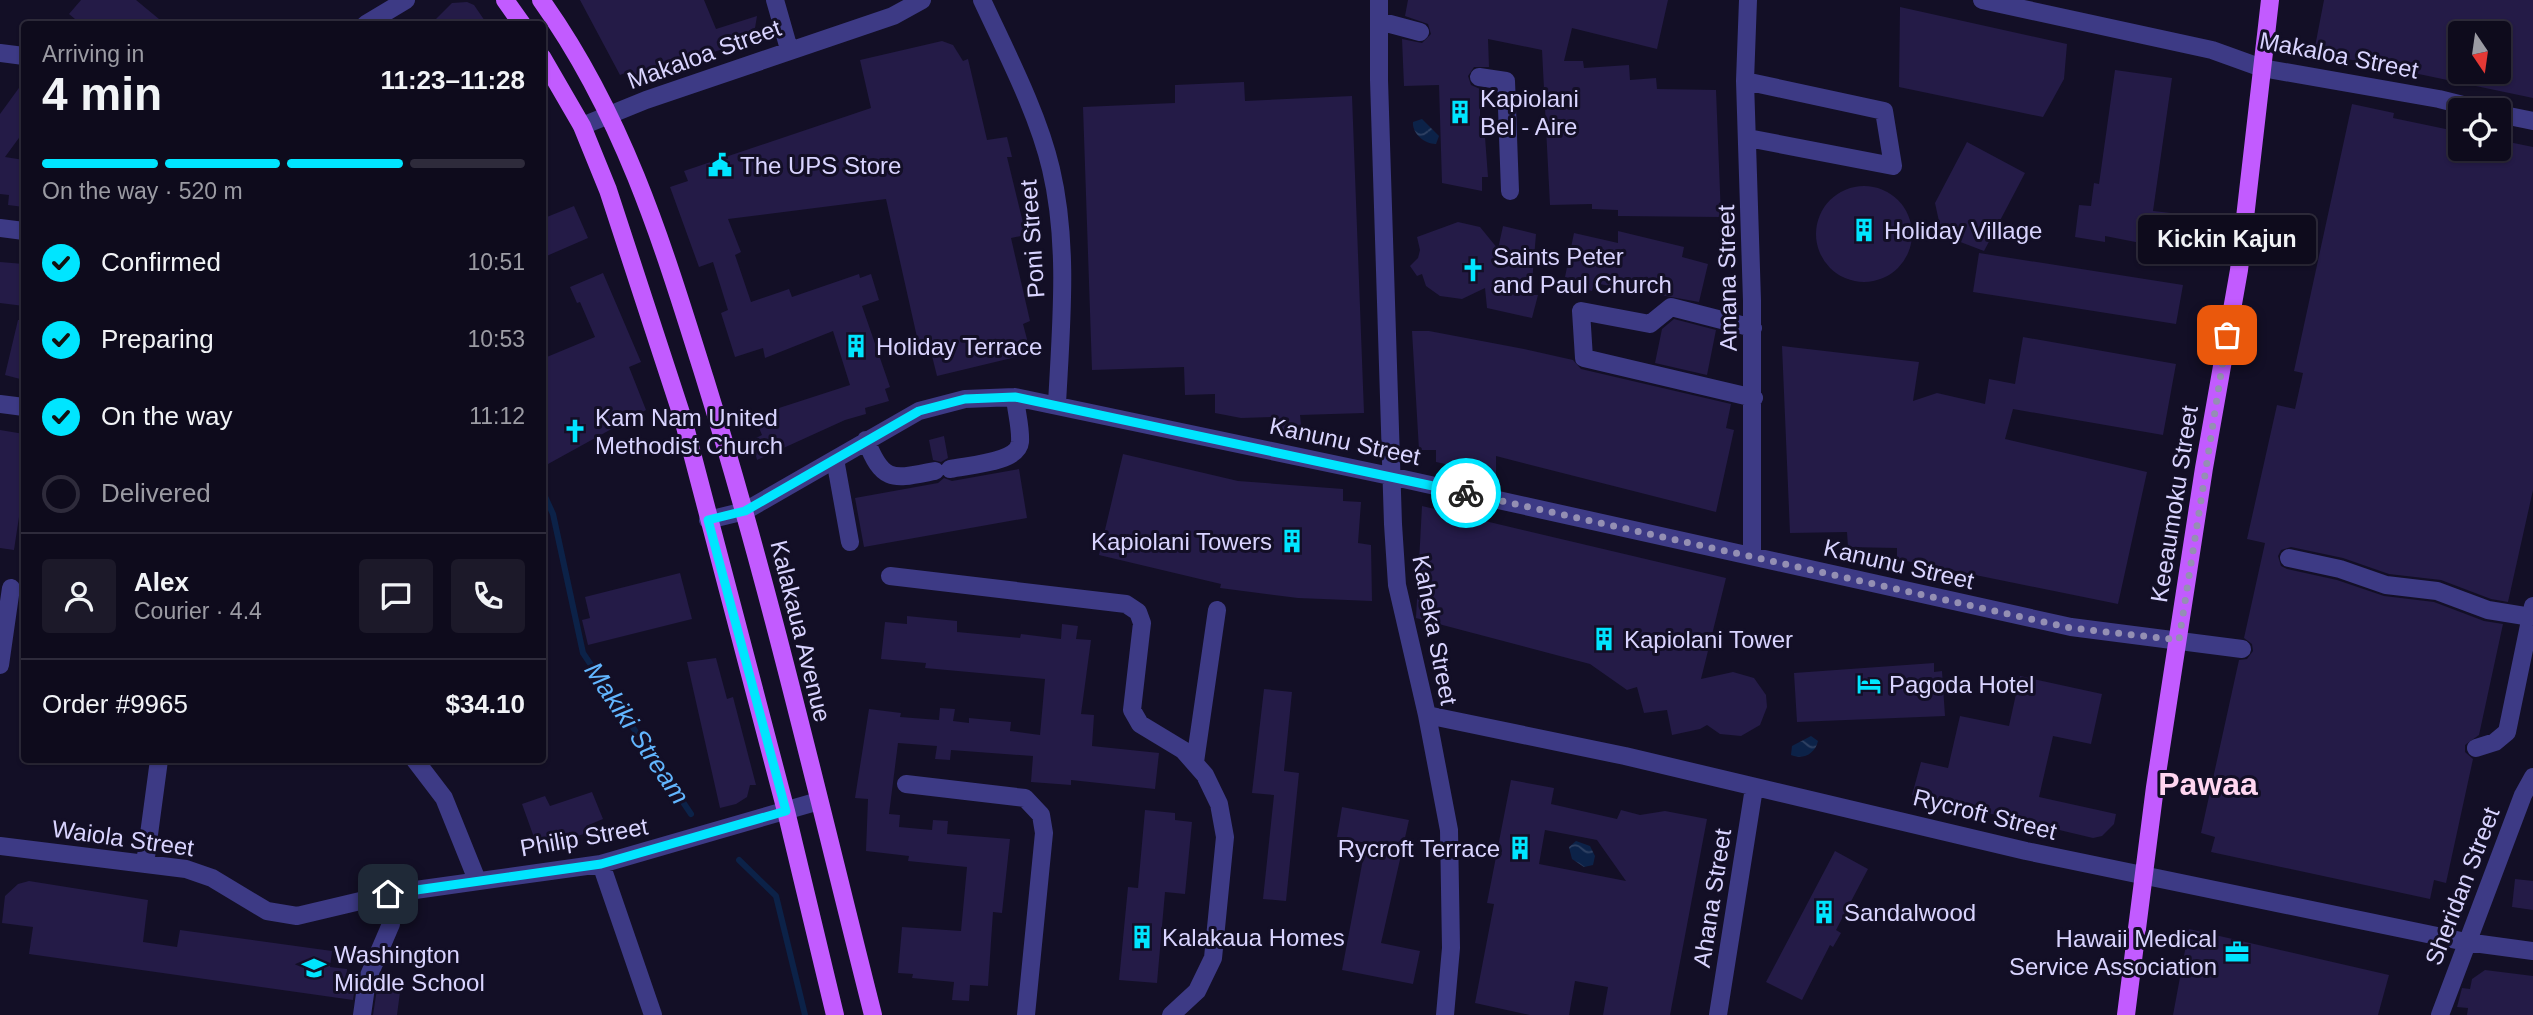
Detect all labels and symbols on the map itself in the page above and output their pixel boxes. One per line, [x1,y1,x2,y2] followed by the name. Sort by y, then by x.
[624,14,785,94] street label: Makaloa Street
[2448,21,2511,84] north arrow
[2257,26,2421,84] street label: Makaloa Street
[1480,85,1579,140] place label: Kapiolani Bel - Aire
[1446,98,1474,126] building icon: Kapiolani Bel - Aire
[706,151,734,179] public building icon: The UPS Store
[740,152,901,179] place label: The UPS Store
[1014,179,1050,299] street label: Poni Street
[1712,204,1742,352] street label: Amana Street
[1850,216,1878,244] building icon: Holiday Village
[2138,216,2316,265] callout: Kickin Kajun
[1884,217,2042,244] place label: Holiday Village
[1493,243,1672,298] place label: Saints Peter and Paul Church
[1459,256,1487,284] church icon: Saints Peter and Paul Church
[2197,305,2257,365] pin
[842,332,870,360] building icon: Holiday Terrace
[876,333,1042,360] place label: Holiday Terrace
[2145,403,2203,604] street label: Keeaumoku Street
[595,404,783,459] place label: Kam Nam United Methodist Church
[1267,412,1423,470] street label: Kanunu Street
[561,417,589,445] church icon: Kam Nam United Methodist Church
[1431,458,1501,528] courier
[1278,527,1306,555] building icon: Kapiolani Towers
[1091,528,1272,555] place label: Kapiolani Towers
[1821,534,1977,594] street label: Kanunu Street
[765,537,837,725] street label: Kalakaua Avenue
[1407,553,1463,708] street label: Kaheka Street
[1590,625,1618,653] building icon: Kapiolani Tower
[1624,626,1793,653] place label: Kapiolani Tower
[579,656,695,810] water label: Makiki Stream
[1855,670,1883,698] hotel icon: Pagoda Hotel
[1889,671,2034,698] place label: Pagoda Hotel
[2158,766,2258,802] district label: Pawaa
[1911,783,2060,845] street label: Rycroft Street
[2420,803,2505,969] street label: Sheridan Street
[518,812,650,862] street label: Philip Street
[50,815,196,861] street label: Waiola Street
[1688,826,1736,969] street label: Ahana Street
[1506,834,1534,862] building icon: Rycroft Terrace
[1338,835,1500,862] place label: Rycroft Terrace
[358,864,418,924] pin
[1810,898,1838,926] building icon: Sandalwood
[1844,899,1976,926] place label: Sandalwood
[1128,923,1156,951] building icon: Kalakaua Homes
[1162,924,1345,951] place label: Kalakaua Homes
[2009,925,2217,980] place label: Hawaii Medical Service Association
[2223,938,2251,966] office icon: Hawaii Medical Service Association
[334,941,485,996] place label: Washington Middle School
[300,954,328,982] school or university icon: Washington Middle School

